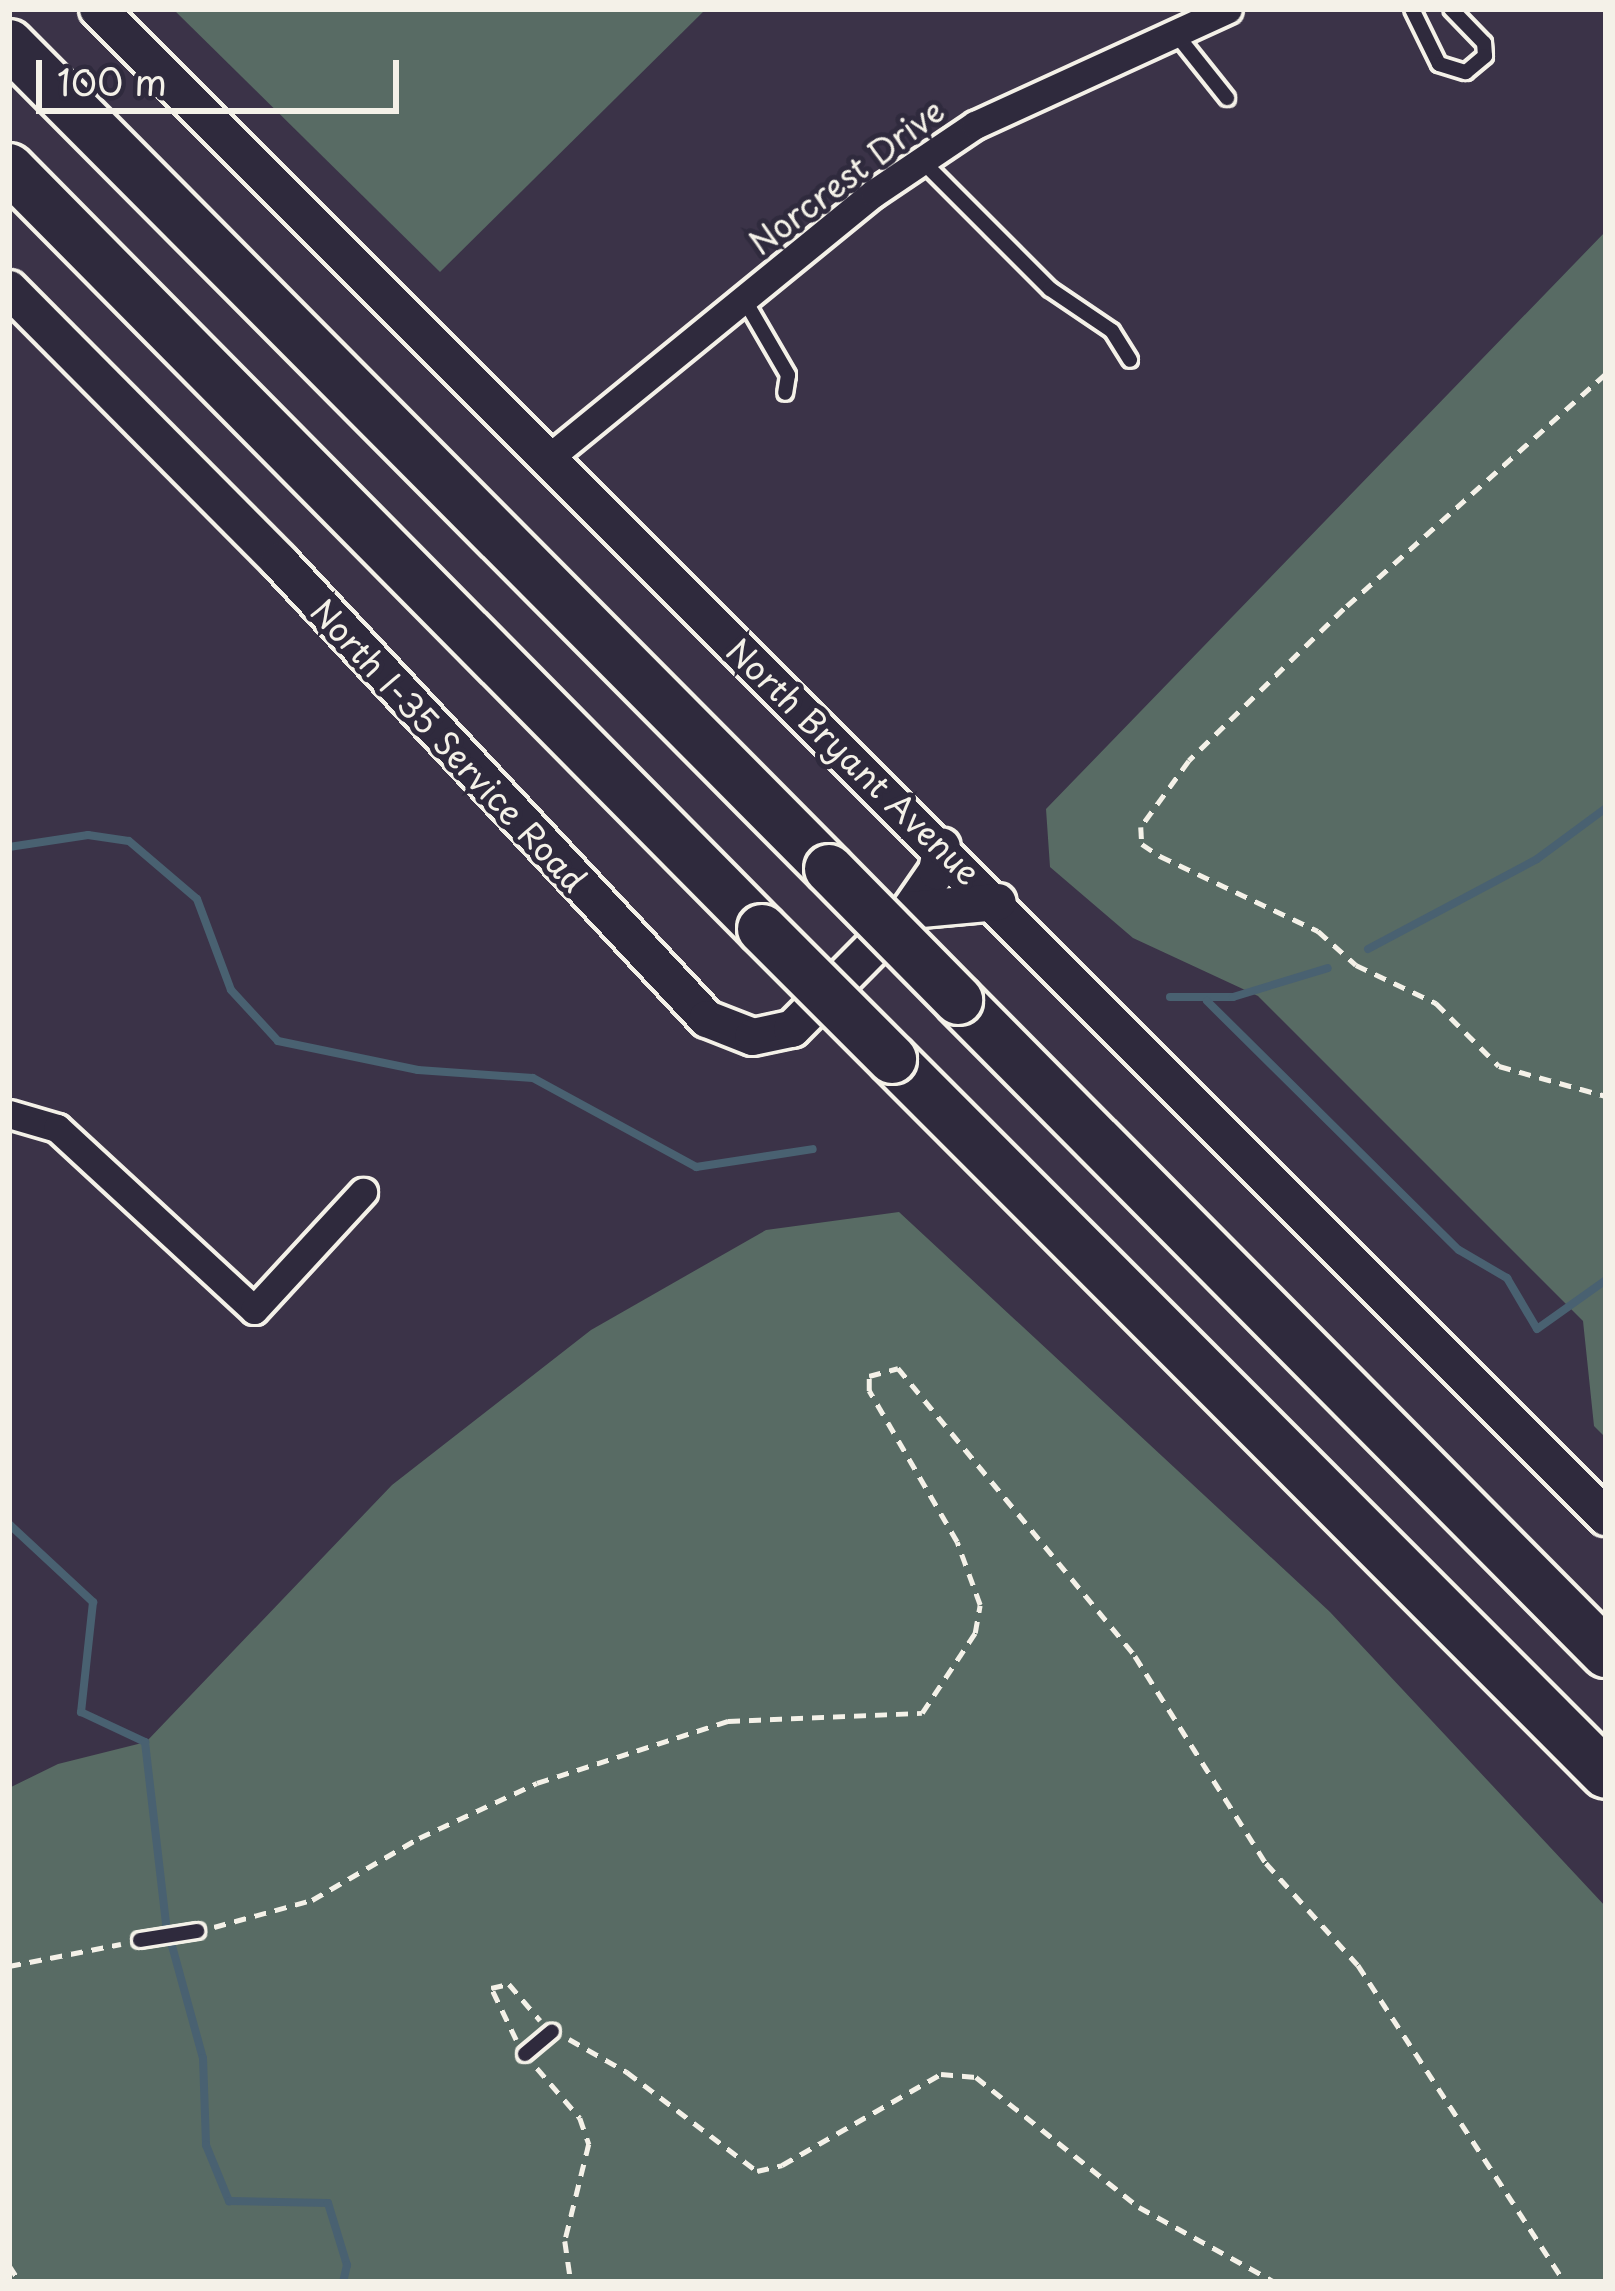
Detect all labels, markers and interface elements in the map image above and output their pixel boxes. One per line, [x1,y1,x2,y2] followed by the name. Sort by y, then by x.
[42,36,405,110] scale bar
[57,54,167,108] text: 100 m
[741,90,951,262] street label: Norcrest Drive
[304,592,594,898] street label: North I-35 Service Road
[720,630,988,892] street label: North Bryant Avenue

